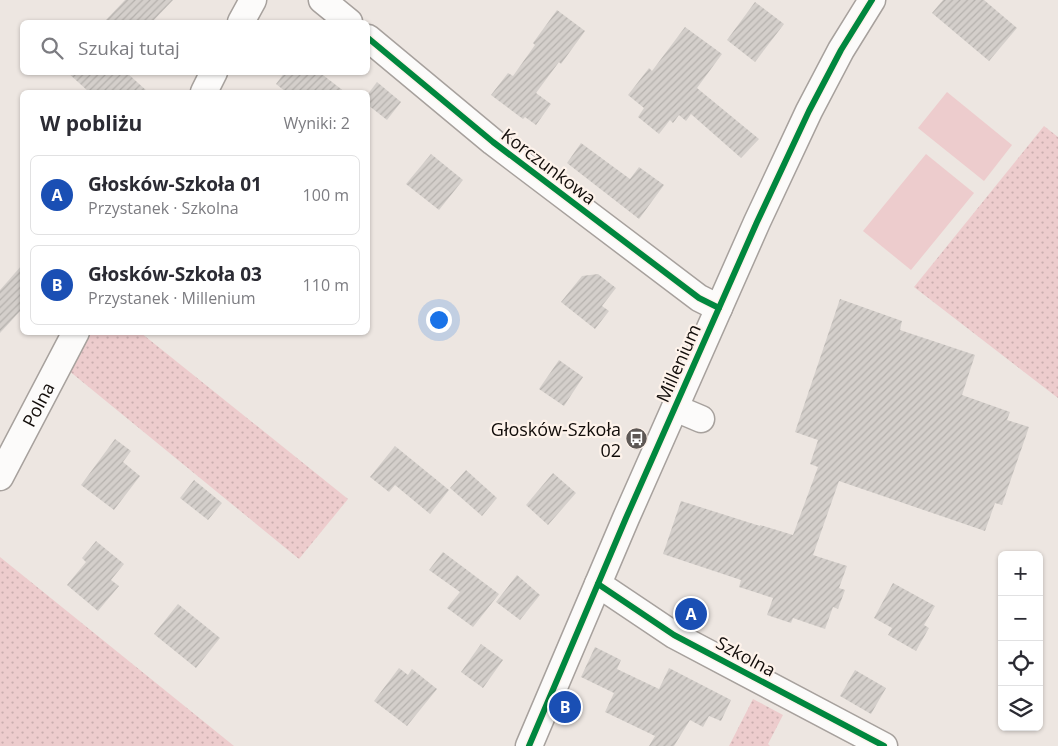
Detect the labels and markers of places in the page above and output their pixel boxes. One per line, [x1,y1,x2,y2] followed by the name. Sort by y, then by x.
[491,417,621,462] place label: Głosków-Szkoła 02
[625,427,649,451] bus stop icon: Głosków-Szkoła 02
[675,595,707,633] pin: A
[549,688,581,726] pin: B

